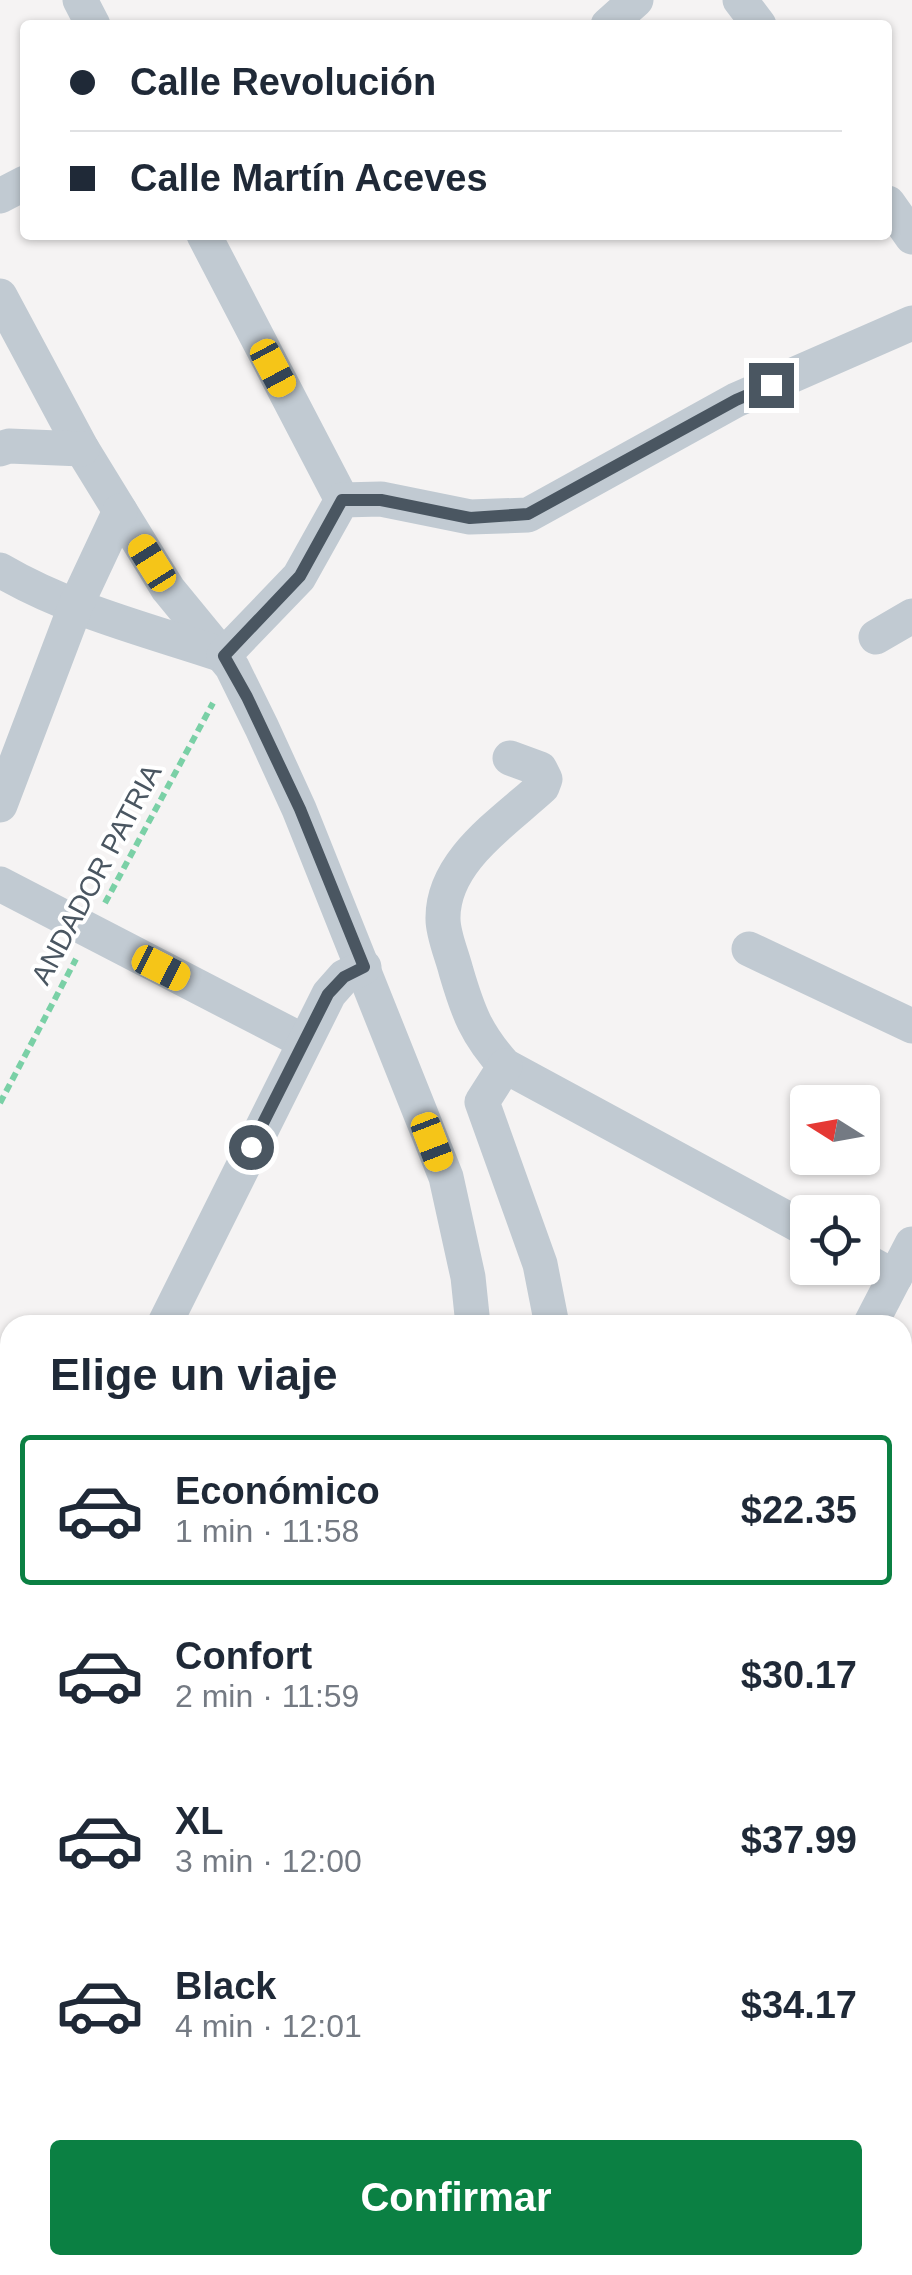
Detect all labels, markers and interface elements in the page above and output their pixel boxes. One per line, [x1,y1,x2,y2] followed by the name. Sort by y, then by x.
[130,61,436,103] text: Calle Revolución
[130,157,488,199] text: Calle Martín Aceves
[246,334,300,402] car
[749,363,794,408] route end
[123,530,181,596] car
[25,759,168,990] street label: ANDADOR PATRIA
[127,941,195,995] car
[790,1085,880,1175] north arrow
[790,1085,880,1285] map controls
[407,1109,457,1175] car
[229,1125,274,1170] route start
[790,1195,880,1285] button: locate
[50,1349,338,1400] text: Elige un viaje
[55,1465,145,1555] icon: car
[175,1470,380,1512] text: Económico
[741,1489,857,1531] text: $22.35
[175,1513,359,1549] text: 1 min · 11:58
[55,1630,145,1720] icon: car
[175,1635,312,1677] text: Confort
[741,1654,857,1696] text: $30.17
[175,1678,359,1714] text: 2 min · 11:59
[55,1795,145,1885] icon: car
[175,1800,224,1842] text: XL
[741,1819,857,1861] text: $37.99
[175,1843,362,1879] text: 3 min · 12:00
[55,1960,145,2050] icon: car
[175,1965,276,2007] text: Black
[741,1984,857,2026] text: $34.17
[175,2008,362,2044] text: 4 min · 12:01
[50,2140,862,2255] button: Confirmar

